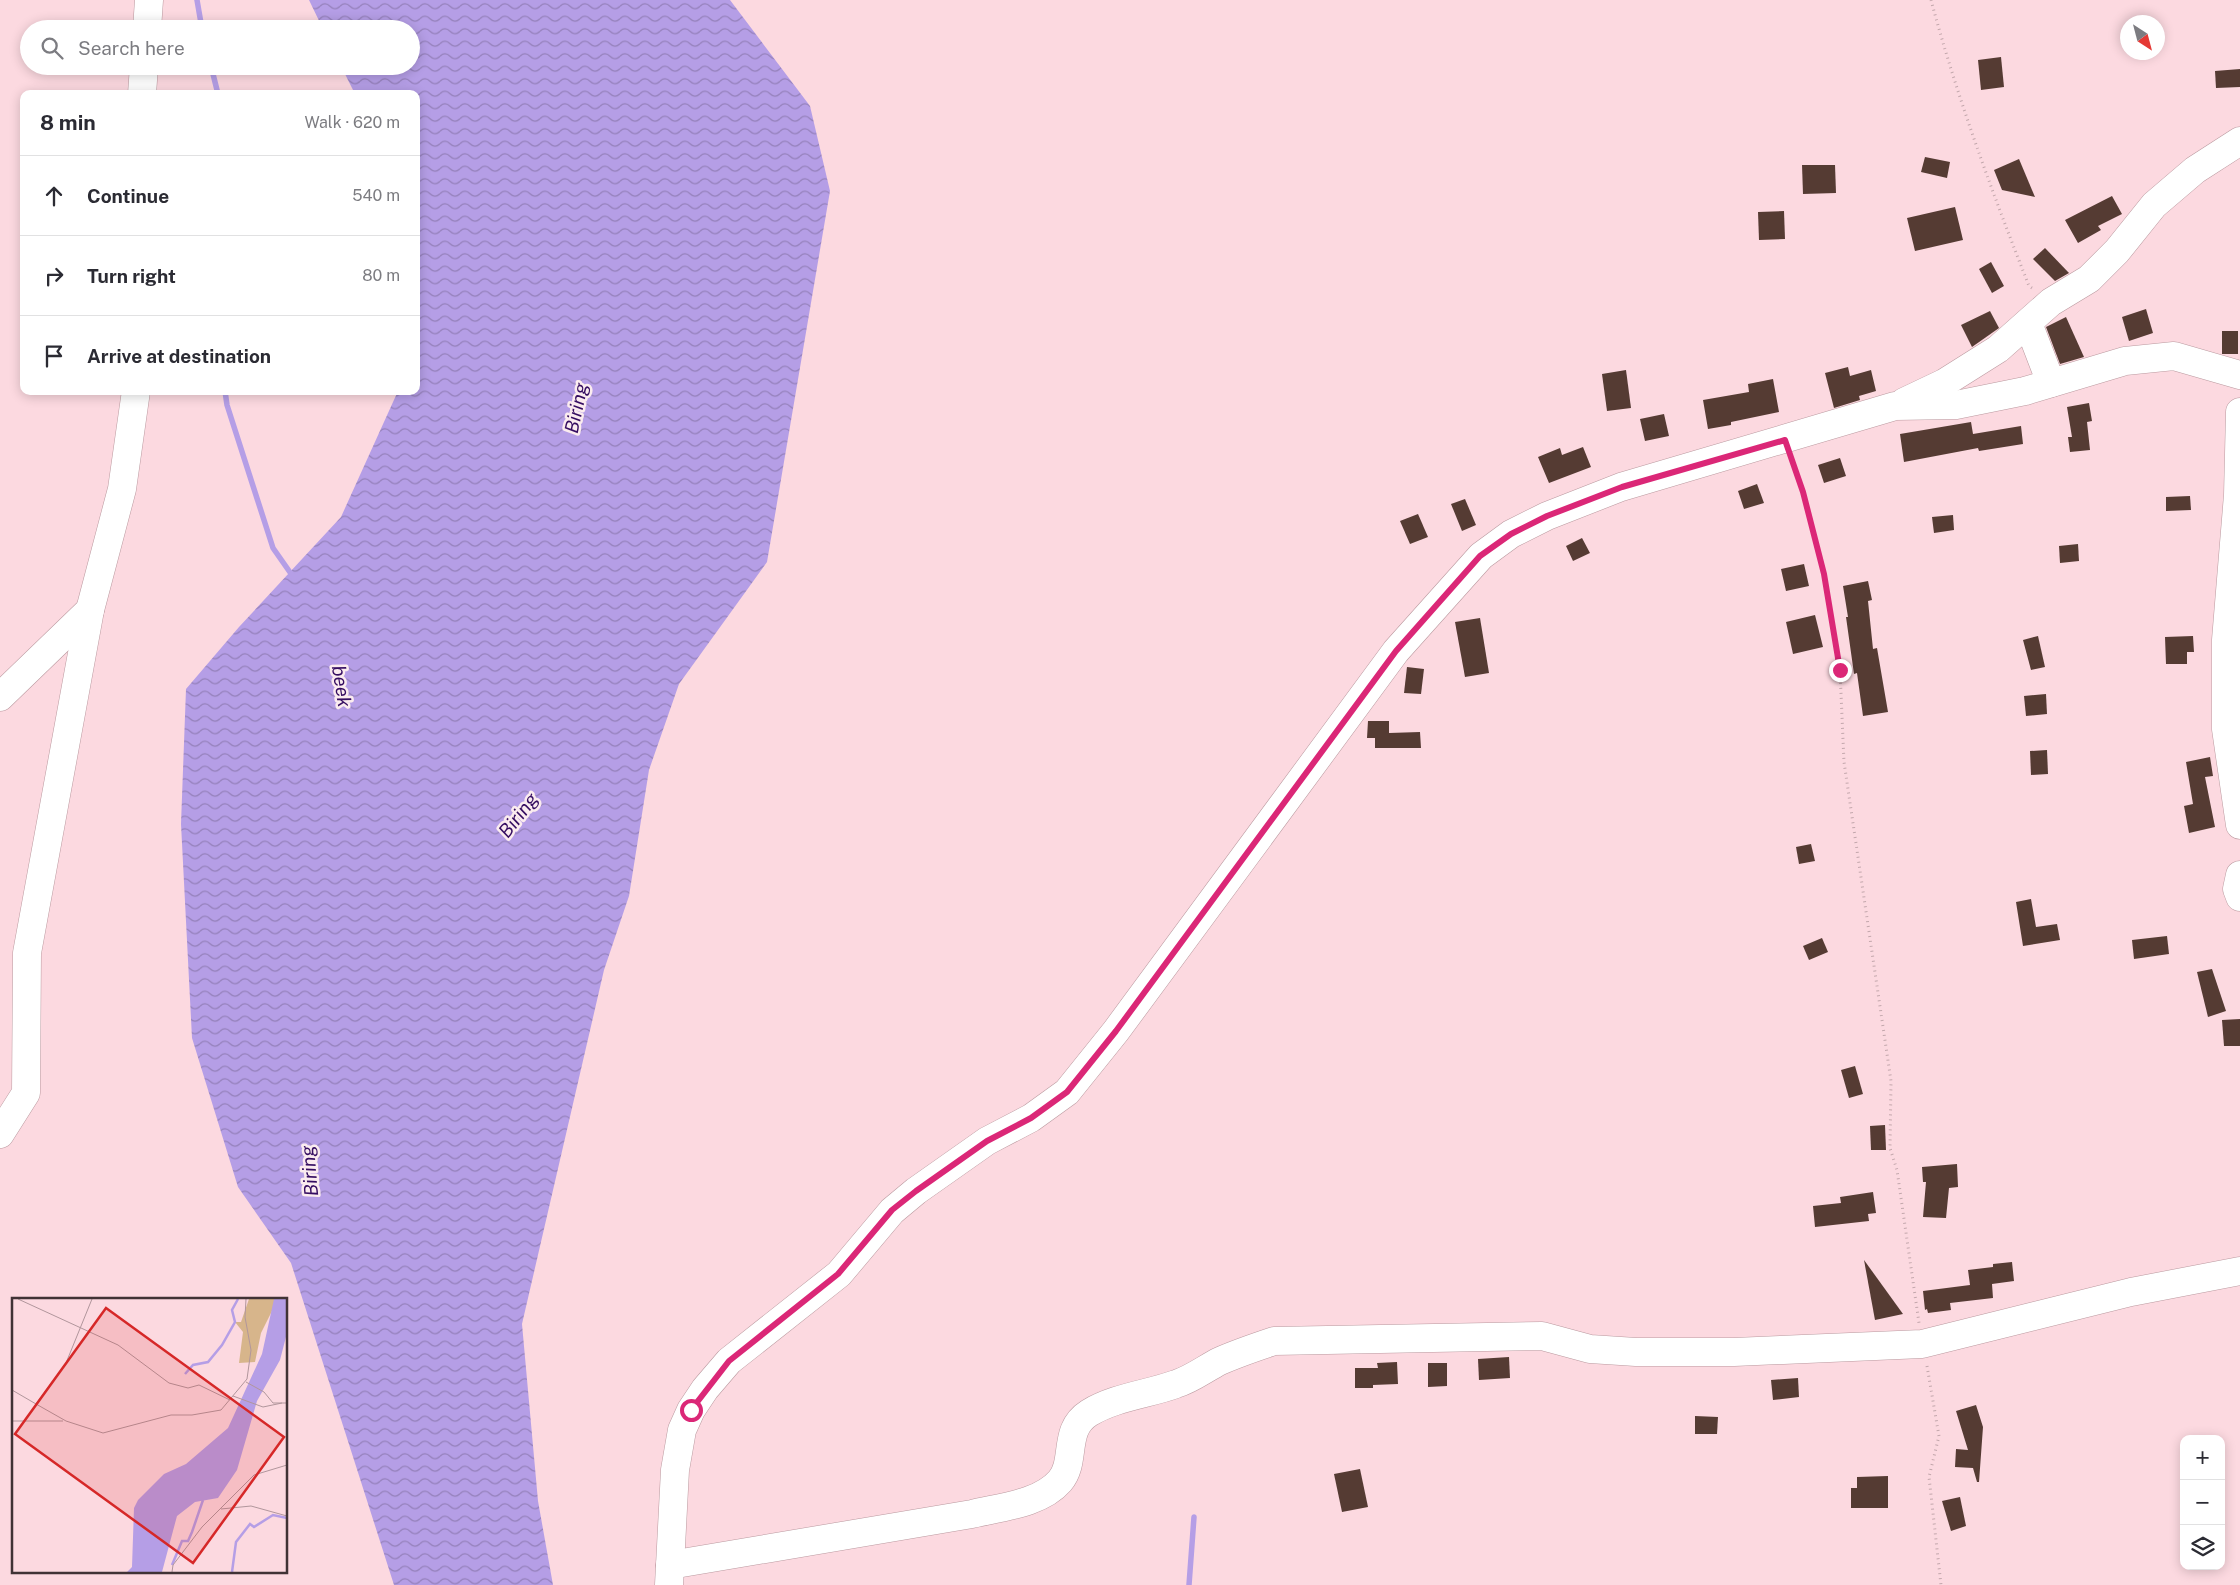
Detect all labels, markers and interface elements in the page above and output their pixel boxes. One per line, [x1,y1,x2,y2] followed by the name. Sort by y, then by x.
[2120,15,2165,60] north arrow
[20,20,420,75] search box
[38,34,66,62] icon: search
[78,37,185,59] text: Search here
[40,110,96,135] text: 8 min
[304,113,400,132] text: Walk · 620 m
[40,182,68,210] icon: ahead
[87,185,169,207] text: Continue
[352,186,400,205] text: 540 m
[40,262,68,290] icon: right
[87,265,176,287] text: Turn right
[362,266,400,285] text: 80 m
[40,342,68,370] icon: arrive
[87,345,271,367] text: Arrive at destination
[560,380,592,435] water label: Biring
[1829,659,1852,682] route end
[328,664,356,709] water label: beek
[494,788,543,842] water label: Biring
[296,1144,322,1197] water label: Biring
[12,1298,288,1572] inset map
[680,1399,703,1422] route start
[2180,1435,2225,1570] map controls
[2180,1435,2225,1480] button: +
[2180,1480,2225,1525] button: −
[2180,1525,2225,1570] button: layers

